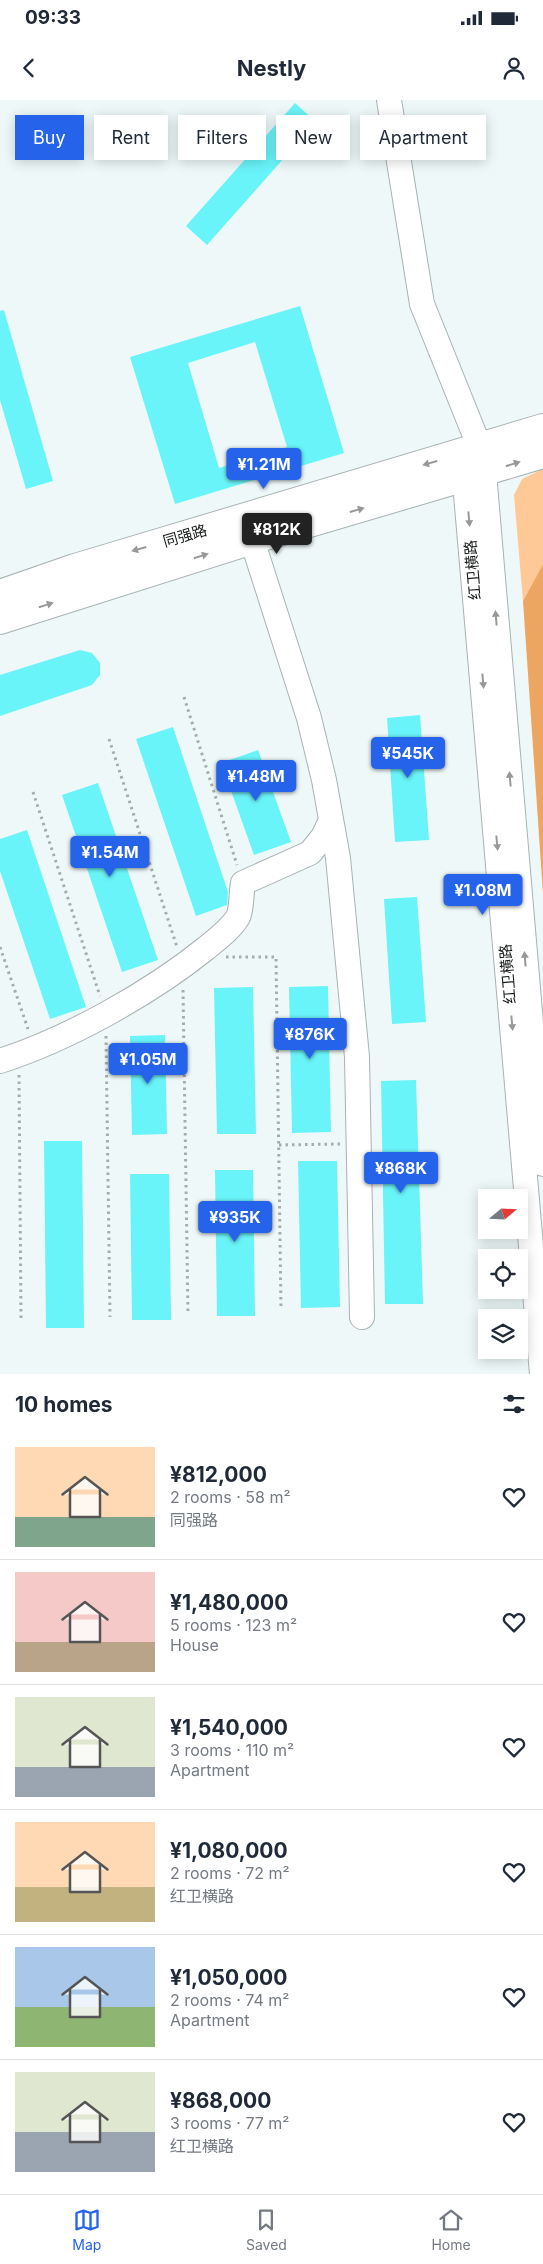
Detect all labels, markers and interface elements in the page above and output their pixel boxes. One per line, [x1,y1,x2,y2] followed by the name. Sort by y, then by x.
[25,6,81,29] text: 09:33
[15,54,43,82] icon: back
[500,54,528,82] icon: person
[237,55,306,81] text: Nestly
[15,115,84,160] chip: Buy
[94,115,168,160] chip: Rent
[178,115,266,160] chip: Filters
[276,115,350,160] chip: New
[360,115,486,160] chip: Apartment
[223,448,305,490] pin: ¥1.21M
[237,454,291,474] text: ¥1.21M
[506,459,521,467] one-way arrow
[422,460,437,468] one-way arrow
[350,506,365,514] one-way arrow
[242,512,312,555] pin: ¥812K
[465,512,473,528] one-way arrow
[253,519,301,539] text: ¥812K
[161,520,209,551] street label: 同强路
[460,539,485,601] street label: 红卫横路
[132,546,147,554] one-way arrow
[194,552,209,560] one-way arrow
[39,601,54,608] one-way arrow
[492,609,500,625] one-way arrow
[479,674,487,690] one-way arrow
[373,736,443,779] pin: ¥545K
[382,743,434,763] text: ¥545K
[215,760,297,802] pin: ¥1.48M
[227,766,285,786] text: ¥1.48M
[506,771,514,787] one-way arrow
[69,836,151,878] pin: ¥1.54M
[493,836,501,852] one-way arrow
[81,842,139,862] text: ¥1.54M
[442,874,524,916] pin: ¥1.08M
[454,880,512,900] text: ¥1.08M
[495,943,520,1005] street label: 红卫横路
[521,951,529,967] one-way arrow
[508,1015,516,1031] one-way arrow
[275,1018,345,1060] pin: ¥876K
[285,1024,335,1044] text: ¥876K
[107,1042,189,1085] pin: ¥1.05M
[120,1049,176,1069] text: ¥1.05M
[366,1152,436,1194] pin: ¥868K
[375,1158,427,1178] text: ¥868K
[478,1189,528,1239] north arrow
[478,1189,528,1359] map controls
[200,1200,270,1243] pin: ¥935K
[209,1207,261,1227] text: ¥935K
[478,1249,528,1299] button: locate
[478,1309,528,1359] button: layers
[500,1390,528,1418] icon: filters
[15,1392,113,1417] text: 10 homes
[170,1462,267,1487] text: ¥812,000
[55,1467,115,1527] icon: home
[500,1483,528,1511] icon: heart
[170,1487,290,1507] text: 2 rooms · 58 m²
[170,1510,218,1530] text: 同强路
[170,1590,288,1615] text: ¥1,480,000
[55,1592,115,1652] icon: home
[500,1608,528,1636] icon: heart
[170,1615,297,1635] text: 5 rooms · 123 m²
[170,1635,219,1655] text: House
[170,1715,288,1740] text: ¥1,540,000
[55,1717,115,1777] icon: home
[500,1733,528,1761] icon: heart
[170,1740,294,1760] text: 3 rooms · 110 m²
[170,1760,250,1780] text: Apartment
[170,1838,288,1863] text: ¥1,080,000
[55,1842,115,1902] icon: home
[500,1858,528,1886] icon: heart
[170,1863,290,1883] text: 2 rooms · 72 m²
[170,1886,234,1906] text: 红卫横路
[170,1965,287,1990] text: ¥1,050,000
[55,1967,115,2027] icon: home
[500,1983,528,2011] icon: heart
[170,1990,289,2010] text: 2 rooms · 74 m²
[170,2010,250,2030] text: Apartment
[170,2088,271,2113] text: ¥868,000
[55,2092,115,2152] icon: home
[500,2108,528,2136] icon: heart
[170,2113,289,2133] text: 3 rooms · 77 m²
[170,2136,234,2156] text: 红卫横路
[72,2206,101,2253] tab: Map
[246,2206,287,2253] tab: Saved
[431,2206,471,2253] tab: Home

